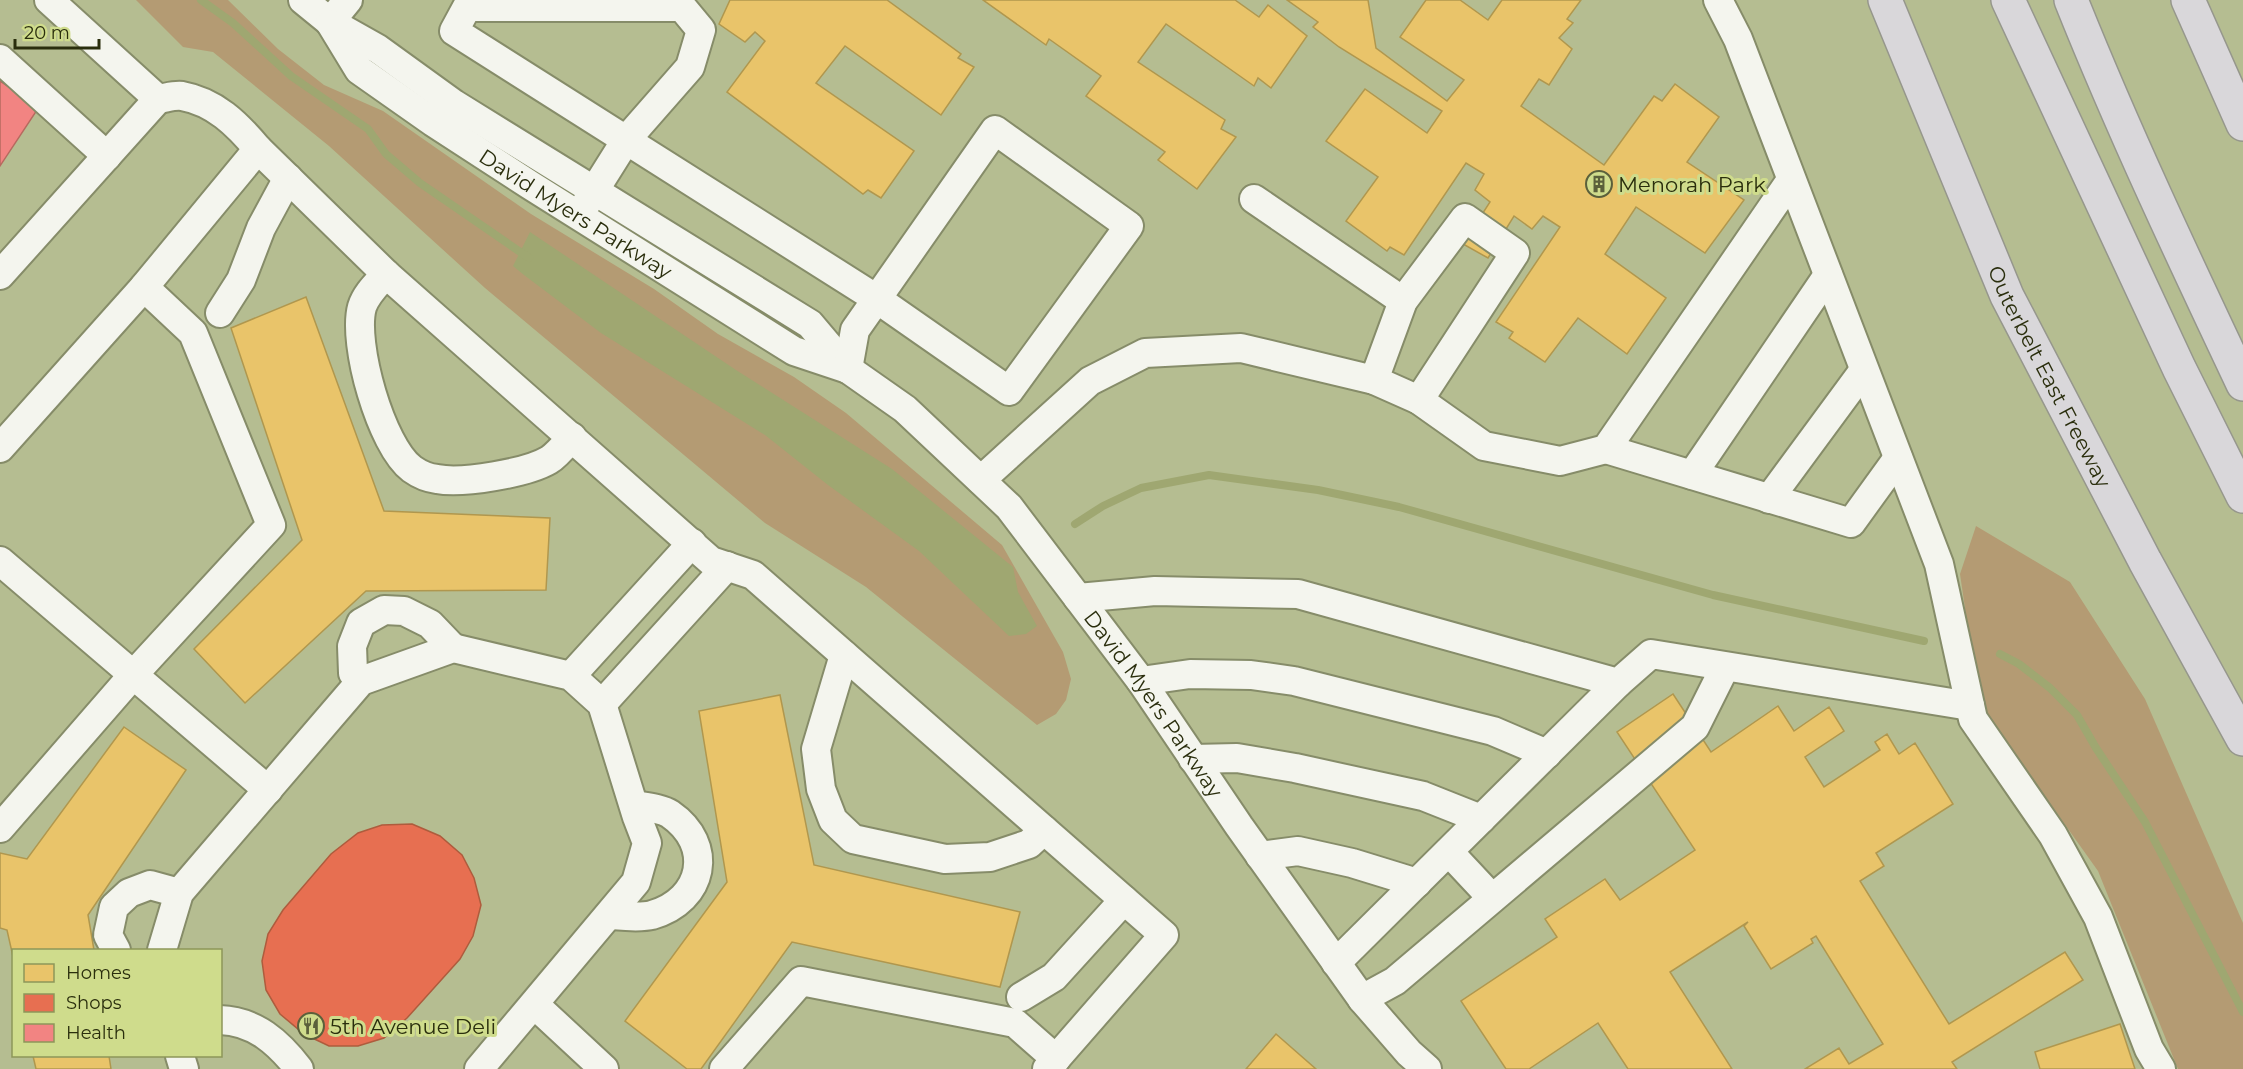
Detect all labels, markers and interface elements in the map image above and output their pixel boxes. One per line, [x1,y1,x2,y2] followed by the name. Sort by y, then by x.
[15,12,99,50] scale bar
[24,22,70,44] text: 20 m
[475,143,677,284] street label: David Myers Parkway
[1584,169,1614,199] building icon: Menorah Park
[1618,172,1766,197] place label: Menorah Park
[1983,262,2117,492] street label: Outerbelt East Freeway
[1079,605,1229,802] street label: David Myers Parkway
[12,949,222,1057] legend
[66,962,131,984] text: Homes
[66,992,122,1014] text: Shops
[296,1011,326,1041] restaurant icon: 5th Avenue Deli
[330,1014,496,1039] place label: 5th Avenue Deli
[66,1022,126,1044] text: Health

